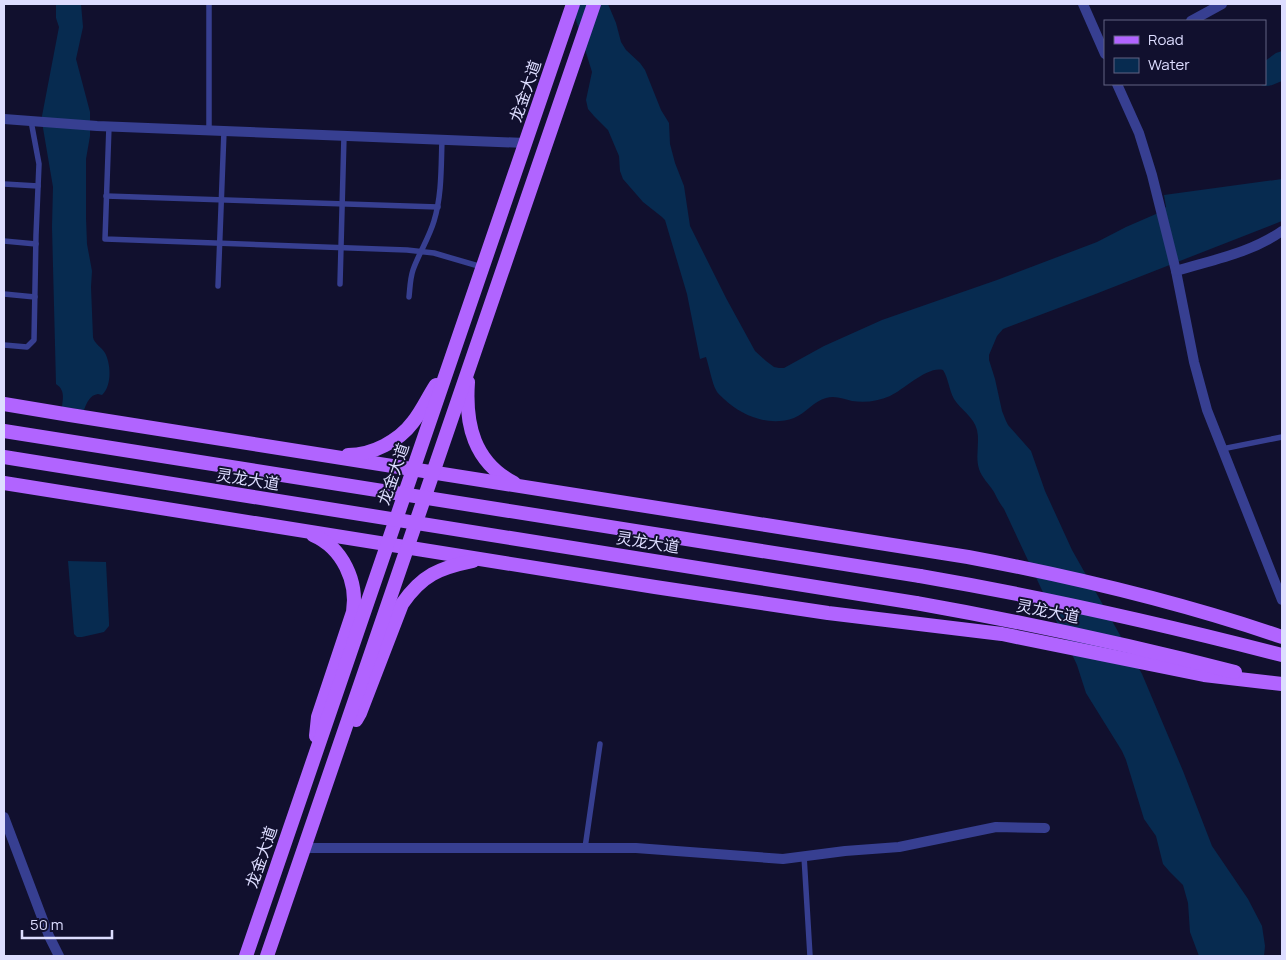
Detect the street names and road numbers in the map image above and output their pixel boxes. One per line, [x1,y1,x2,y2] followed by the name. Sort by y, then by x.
[504,57,546,125] street label: 龙金大道
[372,440,414,508] street label: 龙金大道
[215,463,281,495] street label: 灵龙大道
[615,526,681,558] street label: 灵龙大道
[1014,594,1082,628] street label: 灵龙大道
[240,823,282,891] street label: 龙金大道

